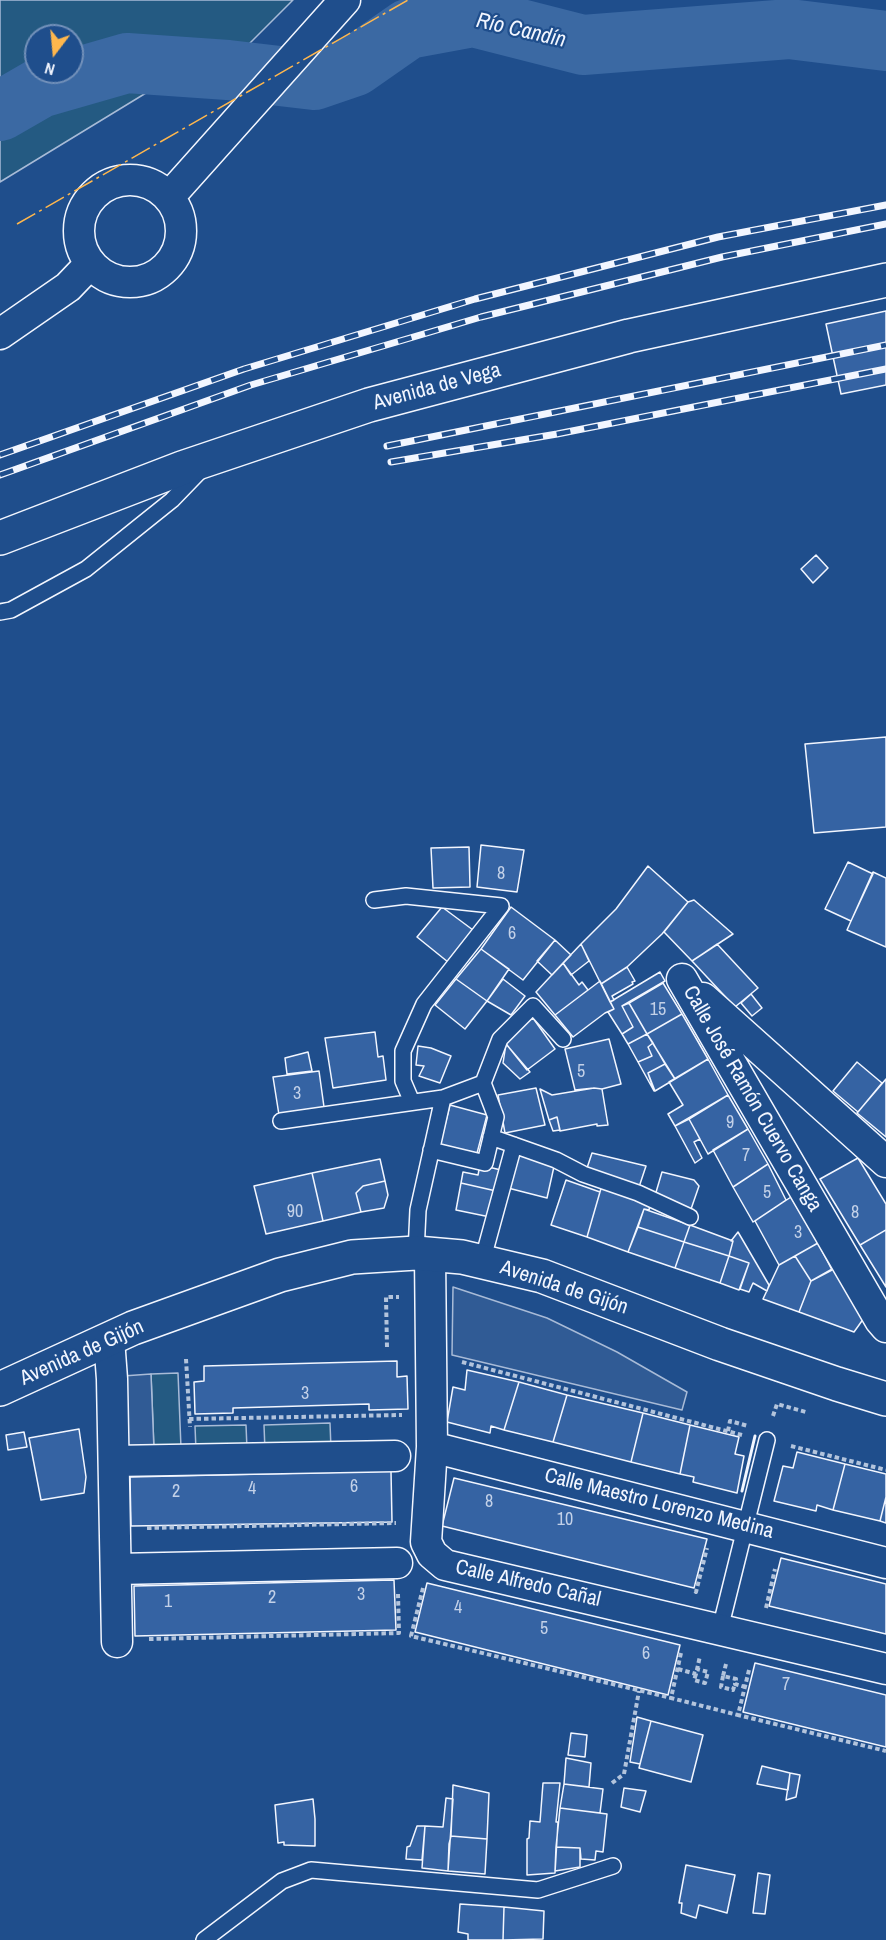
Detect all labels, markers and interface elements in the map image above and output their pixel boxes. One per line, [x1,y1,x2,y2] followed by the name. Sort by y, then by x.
[474,8,568,54] water label: Río Candín
[24,24,84,84] north arrow
[42,58,57,81] text: N
[371,358,503,416] street label: Avenida de Vega
[497,863,505,885] house number: 8
[508,923,516,945] house number: 6
[677,982,827,1216] street label: Calle José Ramón Cuervo Canga
[650,999,666,1021] house number: 15
[577,1061,585,1083] house number: 5
[293,1083,301,1105] house number: 3
[726,1112,734,1134] house number: 9
[742,1145,750,1167] house number: 7
[763,1182,771,1204] house number: 5
[287,1201,303,1223] house number: 90
[851,1202,859,1224] house number: 8
[794,1222,802,1244] house number: 3
[497,1256,631,1320] street label: Avenida de Gijón
[16,1314,148,1392] street label: Avenida de Gijón
[301,1383,309,1405] house number: 3
[542,1463,776,1545] street label: Calle Maestro Lorenzo Medina
[350,1476,358,1498] house number: 6
[248,1478,256,1500] house number: 4
[172,1481,180,1503] house number: 2
[485,1491,493,1513] house number: 8
[557,1509,573,1531] house number: 10
[453,1555,603,1613] street label: Calle Alfredo Cañal
[357,1584,365,1606] house number: 3
[268,1587,276,1609] house number: 2
[164,1591,172,1613] house number: 1
[454,1597,462,1619] house number: 4
[540,1618,548,1640] house number: 5
[642,1643,650,1665] house number: 6
[782,1674,790,1696] house number: 7

